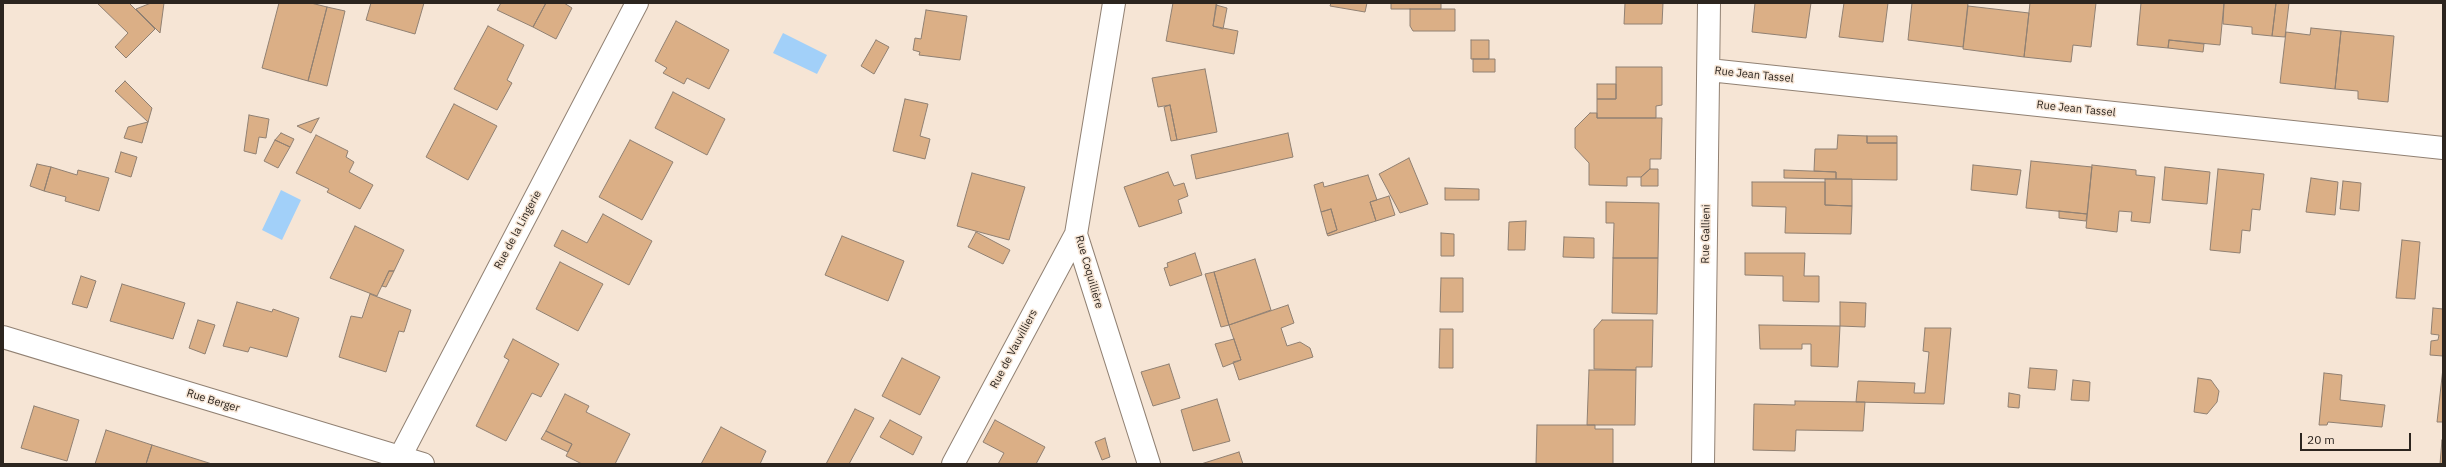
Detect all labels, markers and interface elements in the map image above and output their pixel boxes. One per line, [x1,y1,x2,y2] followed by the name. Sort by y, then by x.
[1714,64,1794,86] street label: Rue Jean Tassel
[2036,98,2116,120] street label: Rue Jean Tassel
[492,188,544,272] street label: Rue de la Lingerie
[1699,204,1713,264] street label: Rue Gallieni
[1072,234,1106,310] street label: Rue Coquillière
[988,307,1040,391] street label: Rue de Vauvilliers
[185,387,241,415] street label: Rue Berger
[2302,425,2413,451] scale bar
[2307,432,2335,447] text: 20 m

